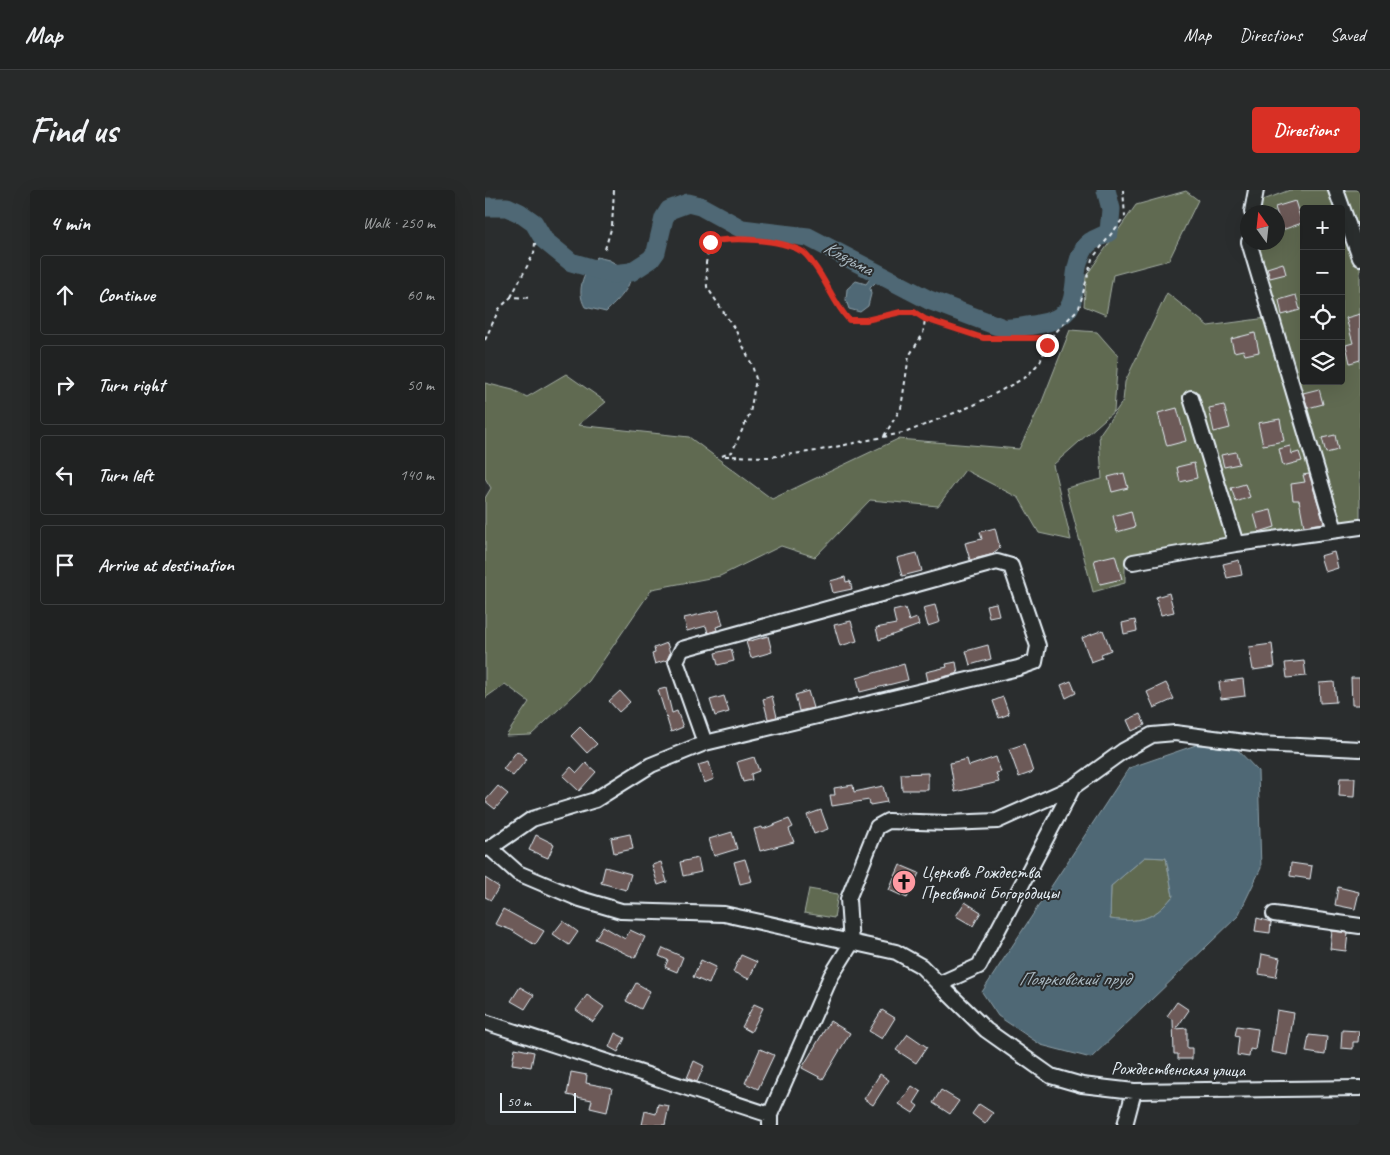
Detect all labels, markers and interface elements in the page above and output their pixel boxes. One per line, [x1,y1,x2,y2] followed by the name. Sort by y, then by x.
[25,20,62,50] text: Map
[1184,24,1211,46] text: Map
[1239,24,1302,46] text: Directions
[1330,24,1365,46] text: Saved
[1252,107,1360,153] button: Directions
[30,108,117,153] text: Find us
[1240,205,1285,250] north arrow
[1300,205,1345,385] map controls
[1300,205,1345,250] button: +
[50,210,90,236] text: 4 min
[363,213,435,233] text: Walk · 250 m
[699,231,722,254] route start
[819,235,879,282] water label: Клязьма
[1300,250,1345,295] button: −
[51,281,79,309] icon: ahead
[98,283,155,307] text: Continue
[407,285,434,305] text: 60 m
[1300,295,1345,340] button: locate
[1036,334,1059,357] route end
[1300,340,1345,385] button: layers
[51,371,79,399] icon: right
[98,373,165,397] text: Turn right
[407,375,434,395] text: 50 m
[51,461,79,489] icon: left
[98,463,153,487] text: Turn left
[400,465,434,485] text: 140 m
[51,551,79,579] icon: arrive
[98,553,234,577] text: Arrive at destination
[921,861,1060,904] place label: Церковь Рождества Пресвятой Богородицы
[891,869,917,895] church icon: Церковь Рождества Пресвятой Богородицы
[1018,967,1134,991] water label: Поярковский пруд
[1111,1057,1247,1081] street label: Рождественская улица
[500,1090,576,1113] scale bar
[507,1093,531,1110] text: 50 m

